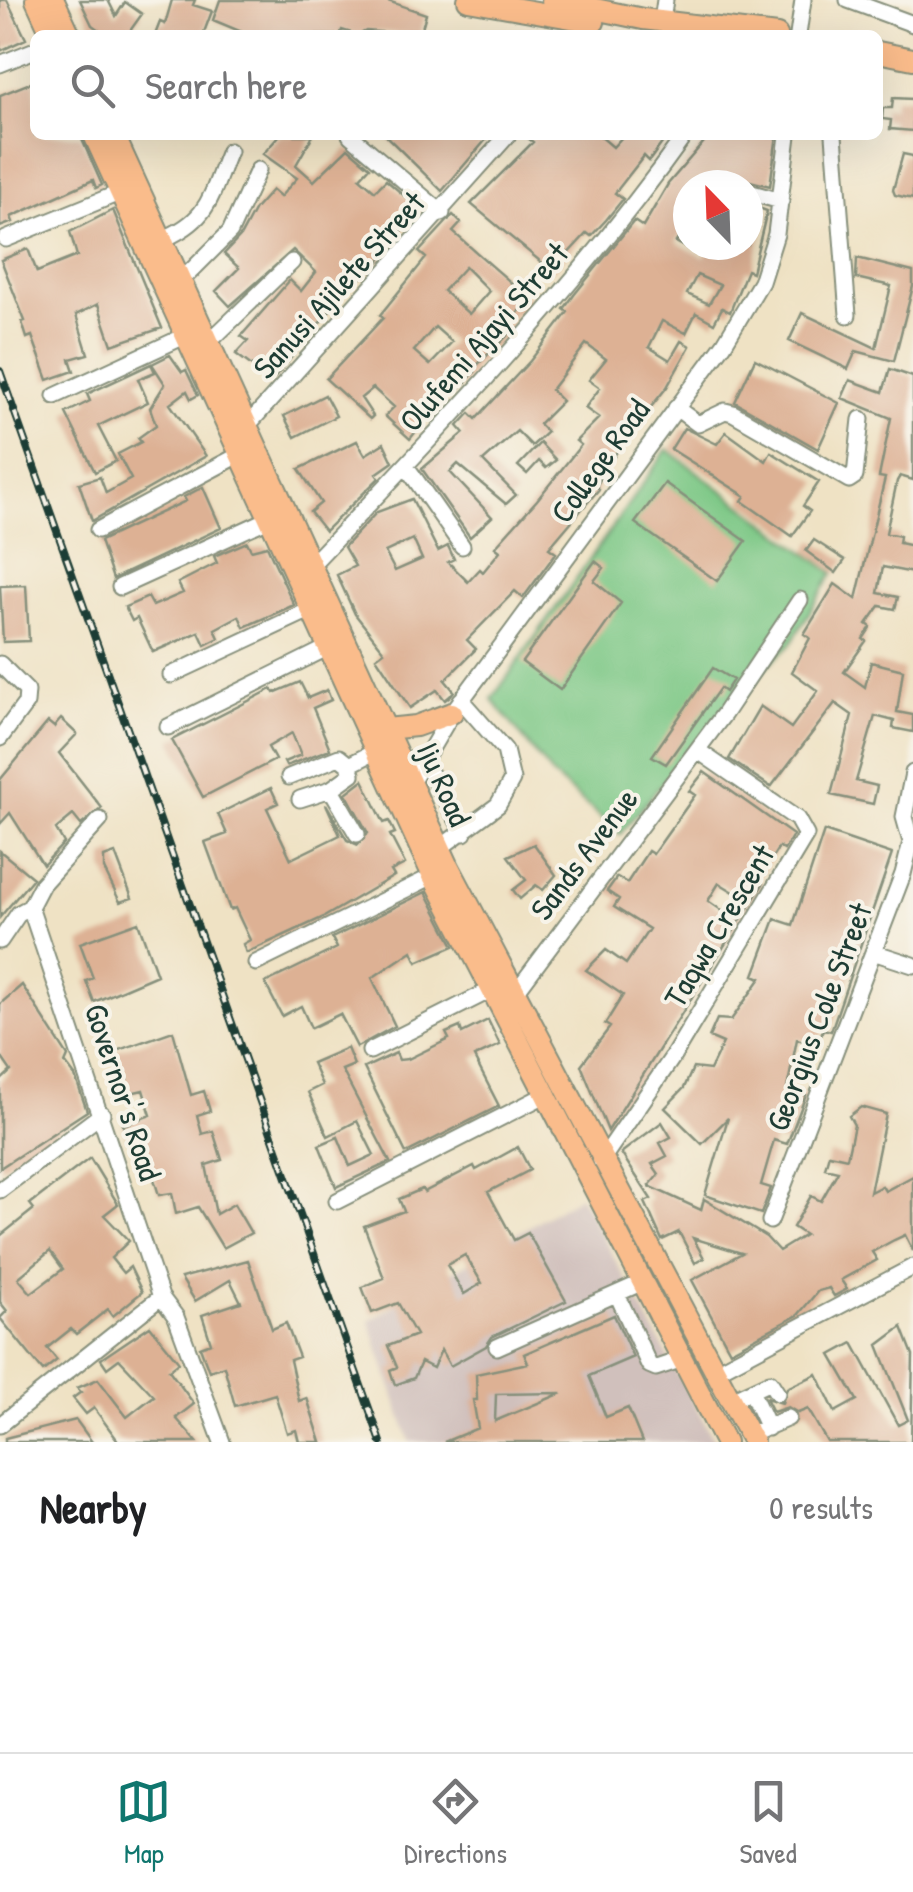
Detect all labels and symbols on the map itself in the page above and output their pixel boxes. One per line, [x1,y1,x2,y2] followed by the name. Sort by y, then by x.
[673,170,763,260] north arrow
[243,181,435,388] street label: Sanusi Ajilete Street
[389,232,579,441] street label: Olufemi Ajayi Street
[540,390,659,531] street label: College Road
[407,735,482,833] street label: Iju Road
[520,779,648,929] street label: Sands Avenue
[653,836,785,1015] street label: Taqwa Crescent
[755,896,882,1137] street label: Georgius Cole Street
[75,998,172,1186] street label: Governor's Road

